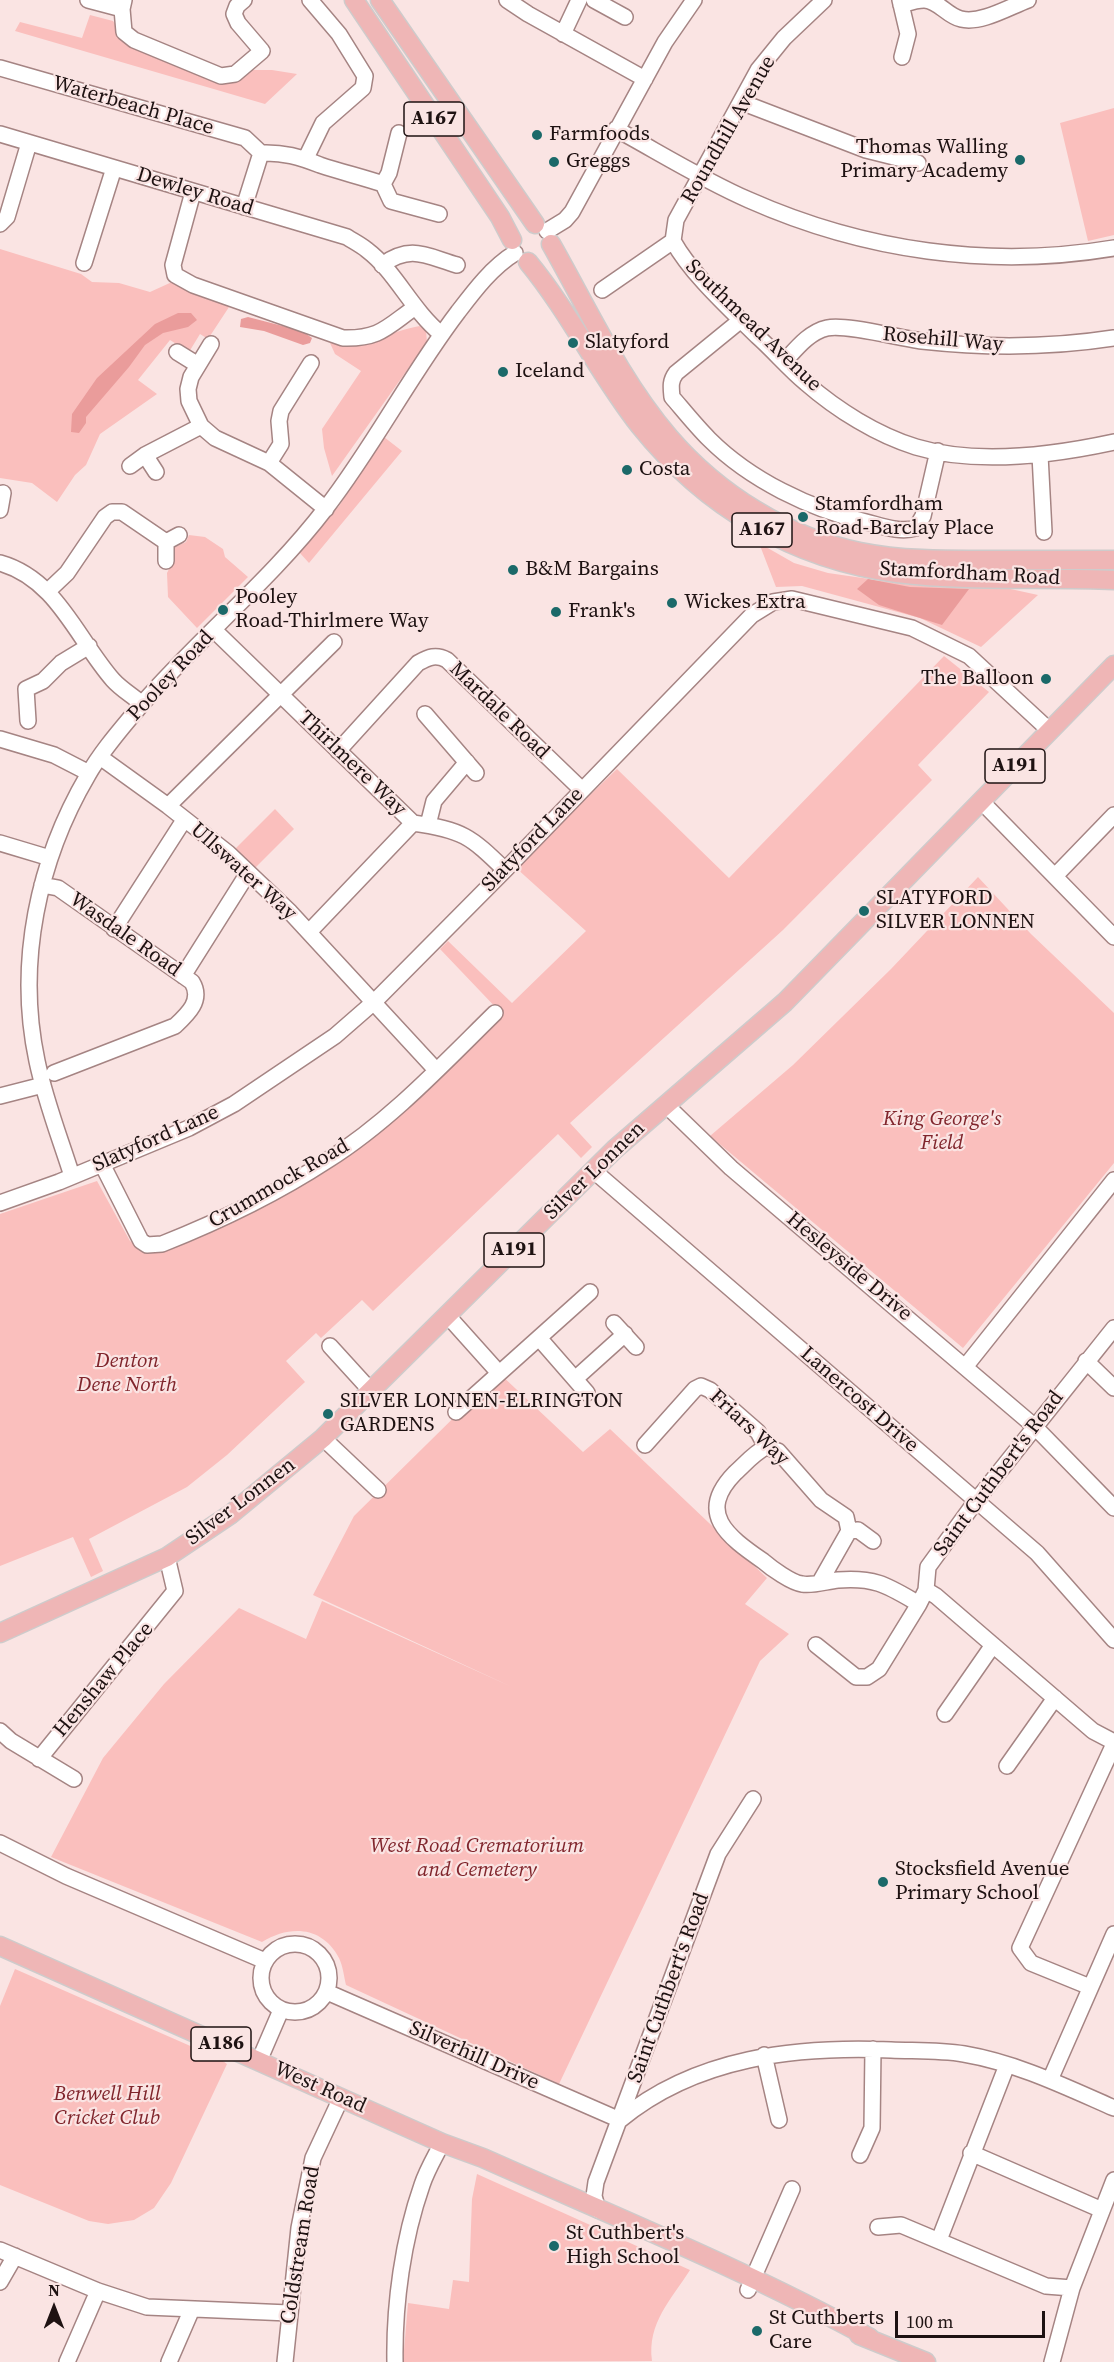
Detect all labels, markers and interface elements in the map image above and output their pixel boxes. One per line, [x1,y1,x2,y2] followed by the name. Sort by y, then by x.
[676,51,782,209] street label: Roundhill Avenue
[49,71,217,141] street label: Waterbeach Place
[404,102,464,136] road number: A167
[549,122,650,148] place label: Farmfoods
[530,128,544,142] marker: Farmfoods
[840,135,1008,185] place label: Thomas Walling Primary Academy
[566,149,630,175] place label: Greggs
[1013,153,1027,167] marker: Thomas Walling Primary Academy
[547,155,561,169] marker: Greggs
[133,162,257,222] street label: Dewley Road
[680,255,826,397] street label: Southmead Avenue
[882,322,1004,358] street label: Rosehill Way
[585,330,669,356] place label: Slatyford
[566,336,580,350] marker: Slatyford
[515,359,584,385] place label: Iceland
[496,365,510,379] marker: Iceland
[639,457,690,483] place label: Costa
[620,463,634,477] marker: Costa
[815,492,994,542] place label: Stamfordham Road-Barclay Place
[796,510,810,524] marker: Stamfordham Road-Barclay Place
[732,513,792,547] road number: A167
[525,557,659,583] place label: B&M Bargains
[879,557,1061,591] street label: Stamfordham Road
[506,563,520,577] marker: B&M Bargains
[235,585,429,635] place label: Pooley Road-Thirlmere Way
[684,590,806,616] place label: Wickes Extra
[665,596,679,610] marker: Wickes Extra
[568,599,635,625] place label: Frank's
[216,603,230,617] marker: Pooley Road-Thirlmere Way
[549,605,563,619] marker: Frank's
[123,625,219,727] street label: Pooley Road
[444,657,554,765] street label: Mardale Road
[921,666,1034,692] place label: The Balloon
[1039,672,1053,686] marker: The Balloon
[293,706,411,822] street label: Thirlmere Way
[985,749,1045,783] road number: A191
[477,783,589,897] street label: Slatyford Lane
[185,818,301,926] street label: Ullswater Way
[876,886,1035,936] place label: SLATYFORD SILVER LONNEN
[64,887,186,983] street label: Wasdale Road
[857,904,871,918] marker: SLATYFORD SILVER LONNEN
[89,1100,223,1178] street label: Slatyford Lane
[883,1107,1001,1157] park label: King George's Field
[539,1117,651,1225] street label: Silver Lonnen
[204,1134,354,1234] street label: Crummock Road
[781,1207,917,1327] street label: Hesleyside Drive
[484,1233,544,1267] road number: A191
[795,1342,923,1458] street label: Lanercost Drive
[77,1349,177,1399] park label: Denton Dene North
[704,1385,794,1471] street label: Friars Way
[929,1386,1069,1562] street label: Saint Cuthbert's Road
[340,1389,623,1439] place label: SILVER LONNEN-ELRINGTON GARDENS
[321,1407,335,1421] marker: SILVER LONNEN-ELRINGTON GARDENS
[181,1453,301,1551] street label: Silver Lonnen
[49,1617,159,1743] street label: Henshaw Place
[370,1834,584,1884] park label: West Road Crematorium and Cemetery
[895,1857,1069,1907] place label: Stocksfield Avenue Primary School
[876,1875,890,1889] marker: Stocksfield Avenue Primary School
[623,1889,715,2087] street label: Saint Cuthbert's Road
[405,2016,543,2096] street label: Silverhill Drive
[191,2027,251,2061] road number: A186
[270,2057,370,2119] street label: West Road
[54,2082,160,2132] park label: Benwell Hill Cricket Club
[276,2164,326,2326] street label: Coldstream Road
[566,2221,684,2271] place label: St Cuthbert's High School
[547,2239,561,2253] marker: St Cuthbert's High School
[24,2278,84,2338] north arrow
[48,2279,60,2301] text: N
[898,2299,1048,2337] scale bar
[769,2306,884,2356] place label: St Cuthberts Care
[906,2309,953,2334] text: 100 m
[750,2324,764,2338] marker: St Cuthberts Care

